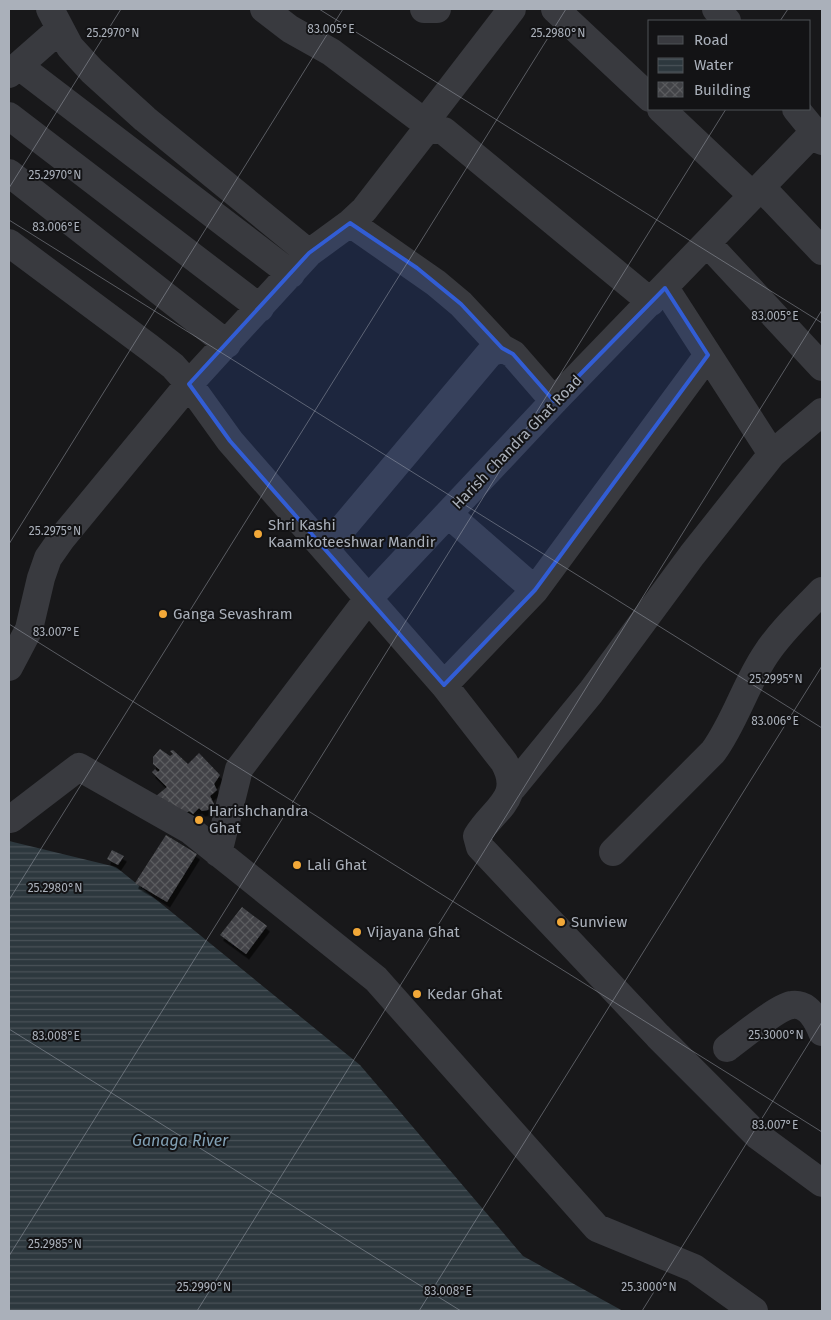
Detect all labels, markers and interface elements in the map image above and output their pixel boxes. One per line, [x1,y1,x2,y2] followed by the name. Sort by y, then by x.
[648,20,811,110] legend
[307,22,355,36] text: 83.005°E
[86,26,140,40] text: 25.2970°N
[531,26,585,40] text: 25.2980°N
[694,31,729,49] text: Road
[694,56,733,74] text: Water
[694,81,750,99] text: Building
[28,168,82,182] text: 25.2970°N
[32,220,80,234] text: 83.006°E
[751,309,799,323] text: 83.005°E
[448,371,586,513] street label: Harish Chandra Ghat Road
[268,516,436,551] place label: Shri Kashi Kaamkoteeshwar Mandir
[29,524,81,538] text: 25.2975°N
[252,528,264,540] marker: Shri Kashi Kaamkoteeshwar Mandir
[173,605,293,623] place label: Ganga Sevashram
[157,608,169,620] marker: Ganga Sevashram
[33,625,79,639] text: 83.007°E
[749,672,803,686] text: 25.2995°N
[751,714,799,728] text: 83.006°E
[209,802,308,837] place label: Harishchandra Ghat
[193,814,205,826] marker: Harishchandra Ghat
[307,856,367,874] place label: Lali Ghat
[291,859,303,871] marker: Lali Ghat
[28,881,82,895] text: 25.2980°N
[571,913,627,931] place label: Sunview
[555,916,567,928] marker: Sunview
[367,923,460,941] place label: Vijayana Ghat
[351,926,363,938] marker: Vijayana Ghat
[427,985,503,1003] place label: Kedar Ghat
[411,988,423,1000] marker: Kedar Ghat
[748,1028,804,1042] text: 25.3000°N
[32,1029,80,1043] text: 83.008°E
[752,1118,798,1132] text: 83.007°E
[132,1131,229,1150] water label: Ganaga River
[28,1237,82,1251] text: 25.2985°N
[177,1280,231,1294] text: 25.2990°N
[621,1280,677,1294] text: 25.3000°N
[424,1284,472,1298] text: 83.008°E

